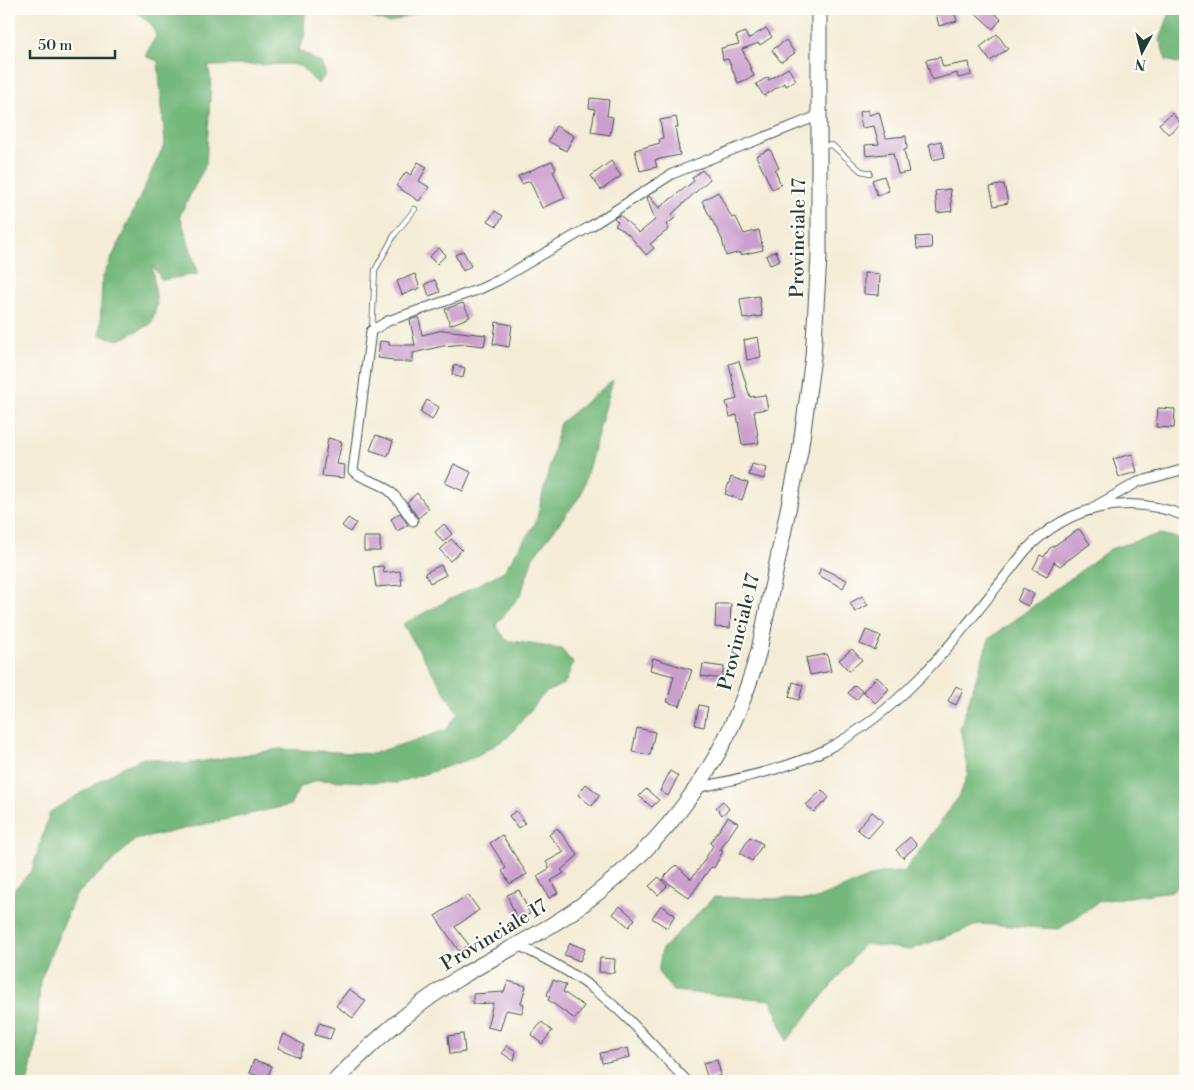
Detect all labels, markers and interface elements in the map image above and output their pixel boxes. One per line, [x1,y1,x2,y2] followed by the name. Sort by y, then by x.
[30,28,115,60] scale bar
[1116,28,1166,78] north arrow
[38,36,72,55] text: 50 m
[1134,54,1147,74] text: N
[785,178,811,298] street label: Provinciale 17
[713,571,765,693] street label: Provinciale 17
[437,894,552,976] street label: Provinciale 17

